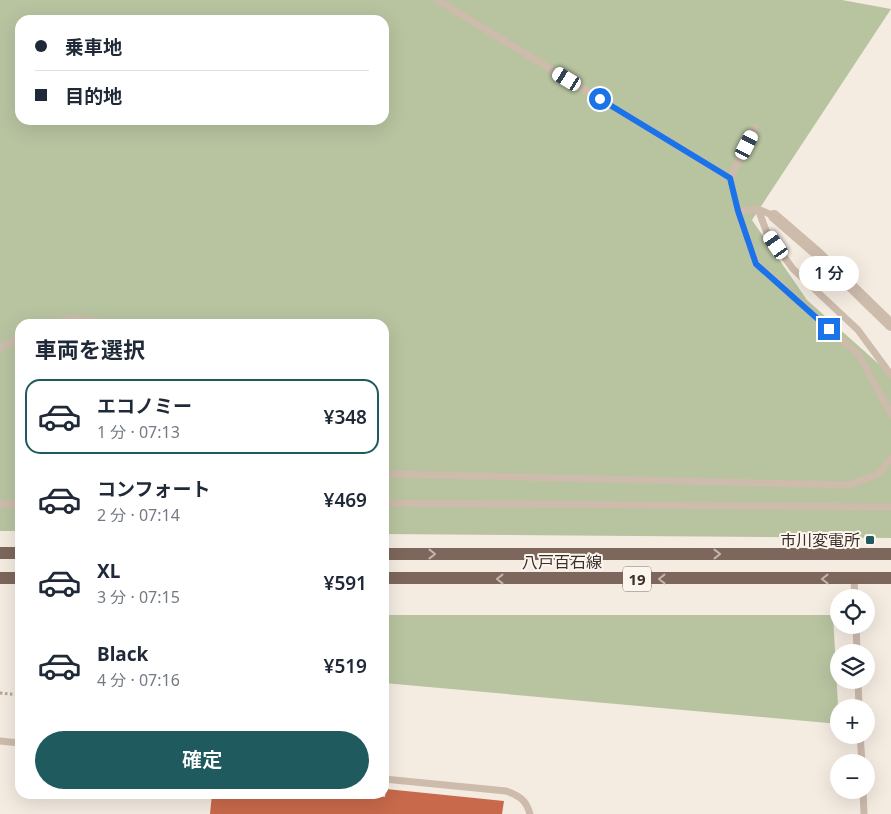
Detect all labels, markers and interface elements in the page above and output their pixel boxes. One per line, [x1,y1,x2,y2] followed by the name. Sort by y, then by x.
[65,34,122,60] text: 乗車地
[550,65,583,93] car
[65,83,122,109] text: 目的地
[589,88,611,110] route start
[733,128,760,162] car
[761,228,790,262] car
[799,256,859,292] callout: 1 分
[814,262,844,284] text: 1 分
[818,318,840,340] route end
[35,334,145,364] text: 車両を選択
[97,393,192,419] text: エコノミー
[37,394,82,439] icon: car
[324,404,367,430] text: ¥348
[97,421,180,443] text: 1 分 · 07:13
[97,476,210,502] text: コンフォート
[37,477,82,522] icon: car
[324,487,367,513] text: ¥469
[97,504,180,526] text: 2 分 · 07:14
[780,529,860,551] place label: 市川変電所
[864,534,876,546] marker: 市川変電所
[429,549,437,559] one-way arrow
[714,549,722,559] one-way arrow
[522,551,602,573] street label: 八戸百石線
[97,558,120,584] text: XL
[37,560,82,605] icon: car
[623,566,651,592] road number: 19
[324,570,367,596] text: ¥591
[496,574,504,584] one-way arrow
[658,574,666,584] one-way arrow
[821,574,828,584] one-way arrow
[97,586,180,608] text: 3 分 · 07:15
[830,589,875,799] map controls
[830,589,875,634] button: locate
[97,641,148,667] text: Black
[37,643,82,688] icon: car
[830,644,875,689] button: layers
[324,653,367,679] text: ¥519
[97,669,180,691] text: 4 分 · 07:16
[830,699,875,744] button: +
[35,731,369,789] button: 確定
[830,754,875,799] button: −

